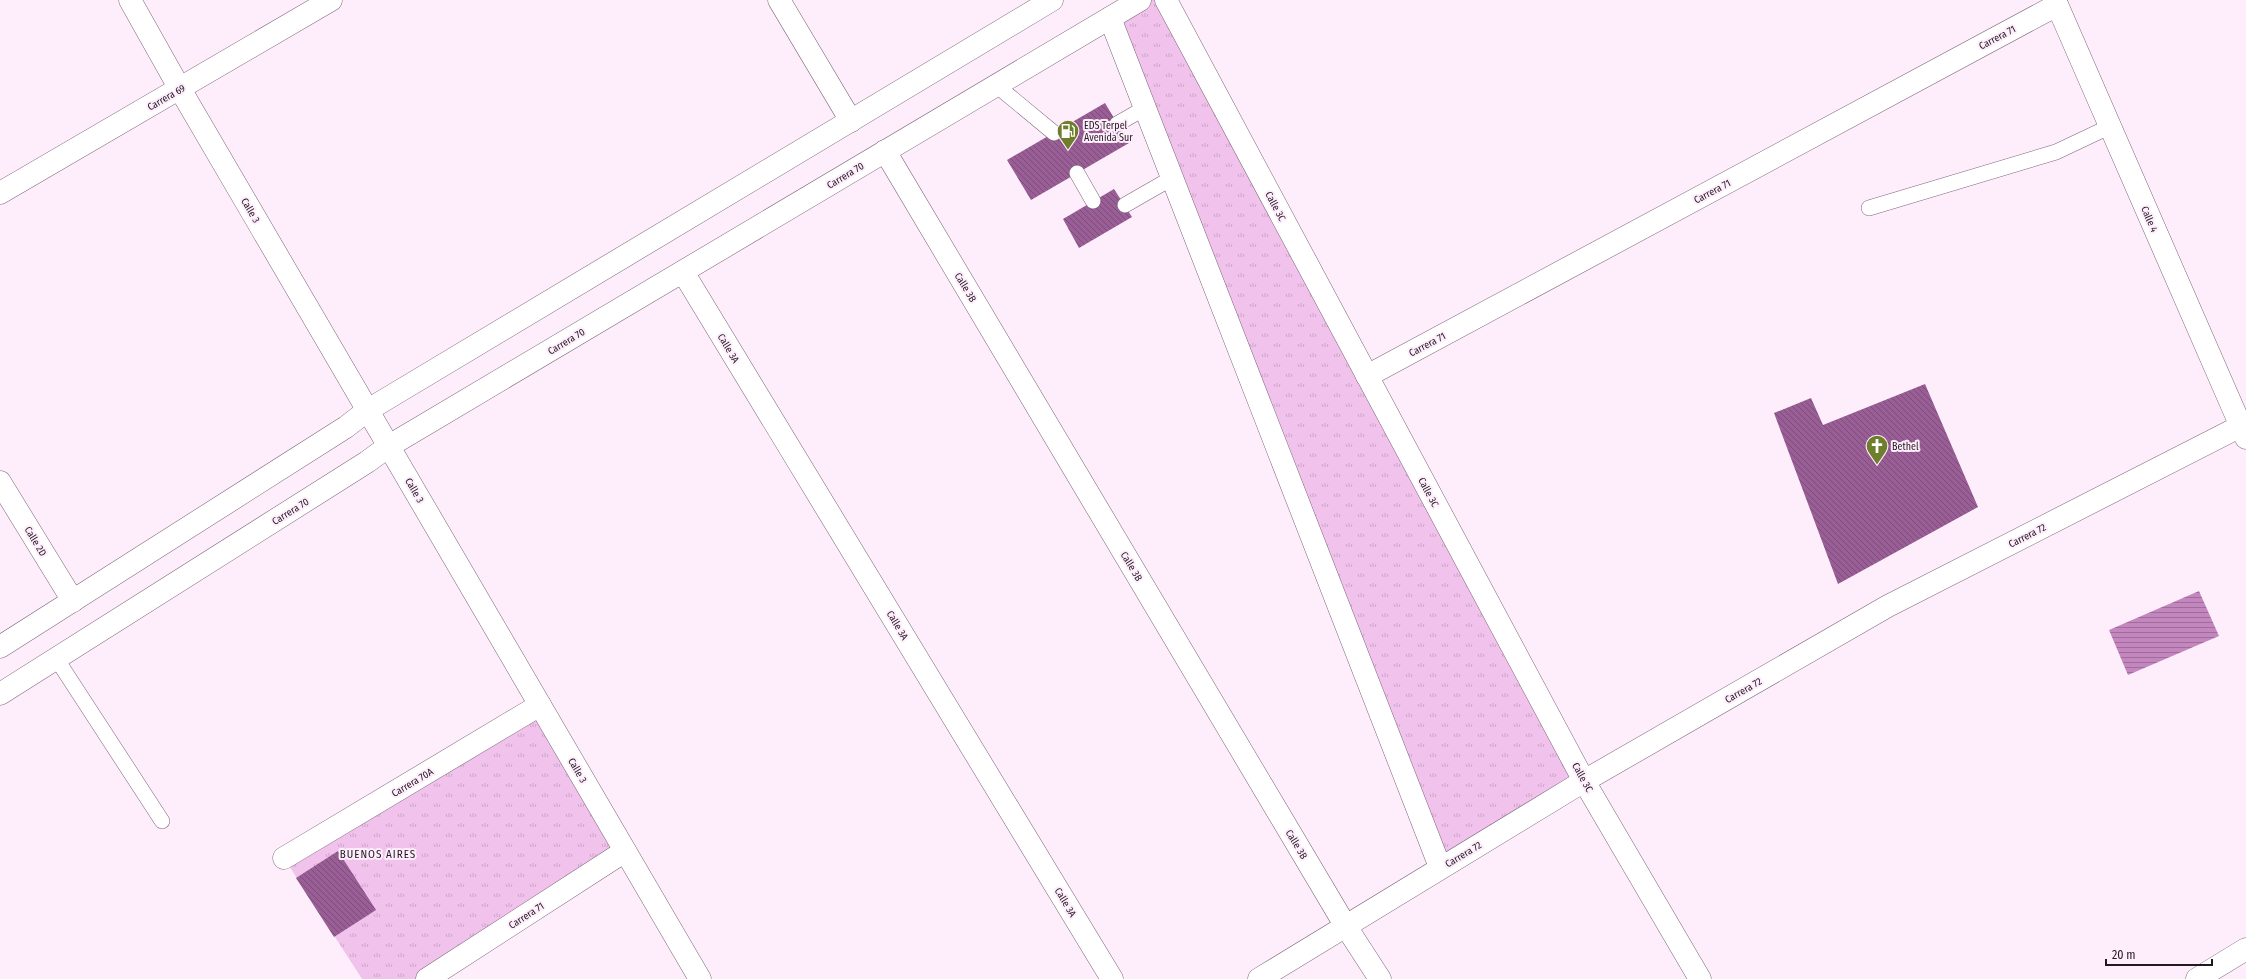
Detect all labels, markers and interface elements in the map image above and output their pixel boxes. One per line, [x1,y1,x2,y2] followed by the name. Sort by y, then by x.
[1977,23,2018,53] street label: Carrera 71
[145,82,188,113] street label: Carrera 69
[1055,118,1081,151] fuel station icon: EDS Terpel Avenida Sur
[1084,120,1133,144] place label: EDS Terpel Avenida Sur
[825,160,866,192] street label: Carrera 70
[1692,177,1733,207] street label: Carrera 71
[1262,190,1288,223] street label: Calle 3C
[238,196,262,226] street label: Calle 3
[2138,205,2160,234] street label: Calle 4
[952,271,979,305] street label: Calle 3B
[546,326,587,358] street label: Carrera 70
[1407,330,1448,360] street label: Carrera 71
[715,332,742,366] street label: Calle 3A
[1864,433,1890,466] church icon: Bethel
[1892,441,1919,453] place label: Bethel
[402,476,426,506] street label: Calle 3
[1415,476,1441,509] street label: Calle 3C
[270,496,311,528] street label: Carrera 70
[2007,521,2049,550] street label: Carrera 72
[22,524,49,559] street label: Calle 2D
[1118,550,1145,584] street label: Calle 3B
[884,609,911,643] street label: Calle 3A
[1723,675,1764,706] street label: Carrera 72
[565,756,589,786] street label: Calle 3
[1569,761,1595,794] street label: Calle 3C
[390,765,436,800] street label: Carrera 70A
[1283,828,1310,862] street label: Calle 3B
[1443,839,1484,870] street label: Carrera 72
[340,848,416,861] district label: BUENOS AIRES
[1052,886,1079,920] street label: Calle 3A
[507,900,546,932] street label: Carrera 71
[2106,941,2212,967] scale bar
[2112,948,2136,962] text: 20 m

